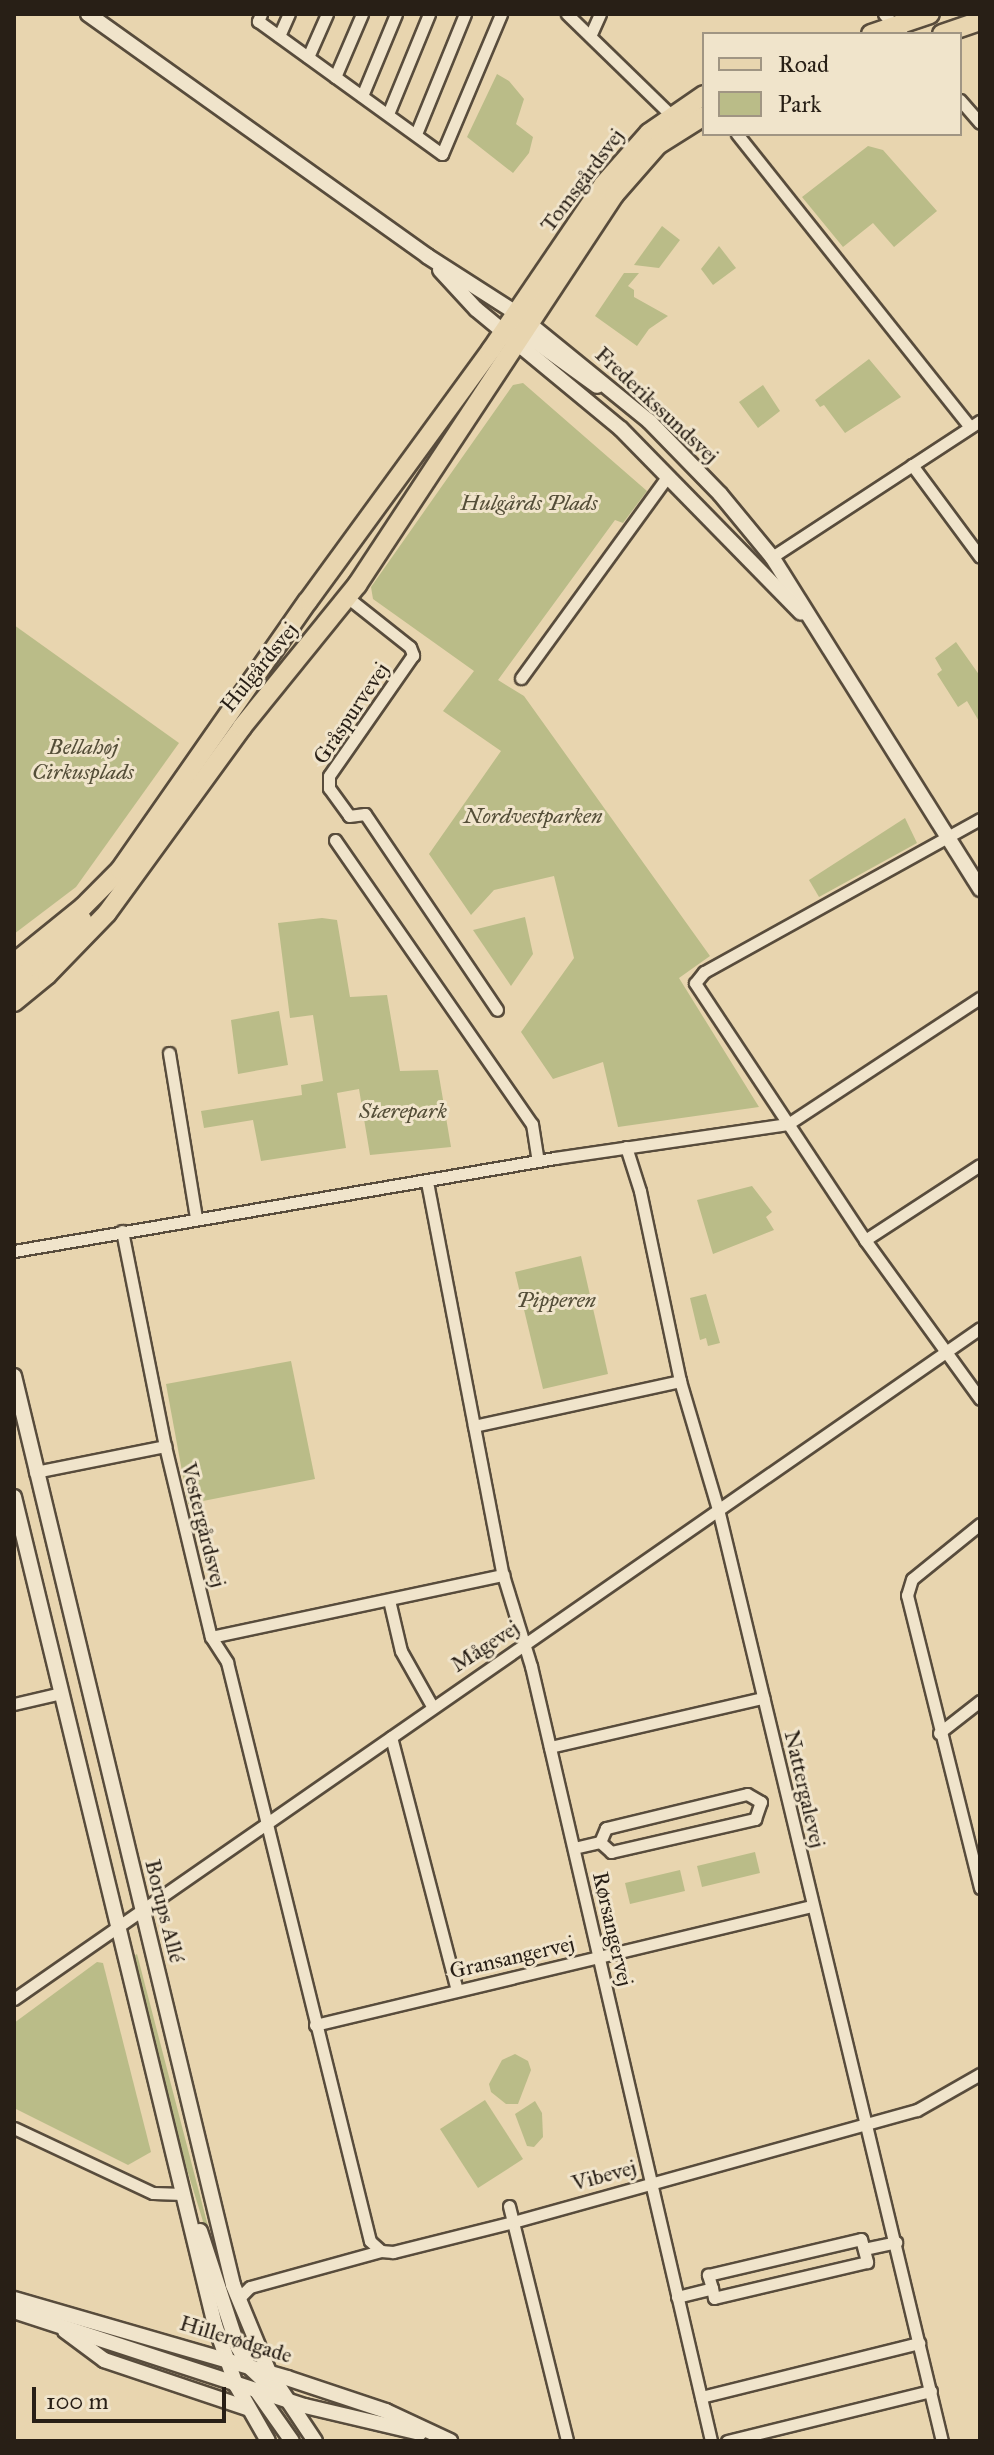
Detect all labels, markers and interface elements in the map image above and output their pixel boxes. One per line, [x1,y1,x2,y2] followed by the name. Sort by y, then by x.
[702,32,962,136] legend
[778,49,829,79] text: Road
[778,89,821,119] text: Park
[535,123,629,237] street label: Tomsgårdsvej
[590,341,724,469] street label: Frederikssundsvej
[460,490,598,516] park label: Hulgårds Plads
[215,617,303,717] street label: Hulgårdsvej
[307,657,395,769] street label: Gråspurvevej
[32,733,134,784] park label: Bellahøj Cirkusplads
[463,803,603,829] park label: Nordvestparken
[359,1098,447,1124] park label: Stærepark
[516,1287,596,1313] park label: Pipperen
[176,1460,232,1590] street label: Vestergårdsvej
[446,1614,524,1678] street label: Mågevej
[779,1728,831,1850] street label: Nattergalevej
[139,1857,191,1965] street label: Borups Allé
[587,1869,639,1989] street label: Rørsangervej
[447,1930,577,1984] street label: Gransangervej
[569,2154,639,2196] street label: Vibevej
[177,2309,295,2369] street label: Hillerødgade
[36,2371,230,2421] scale bar
[46,2386,109,2416] text: 100 m

